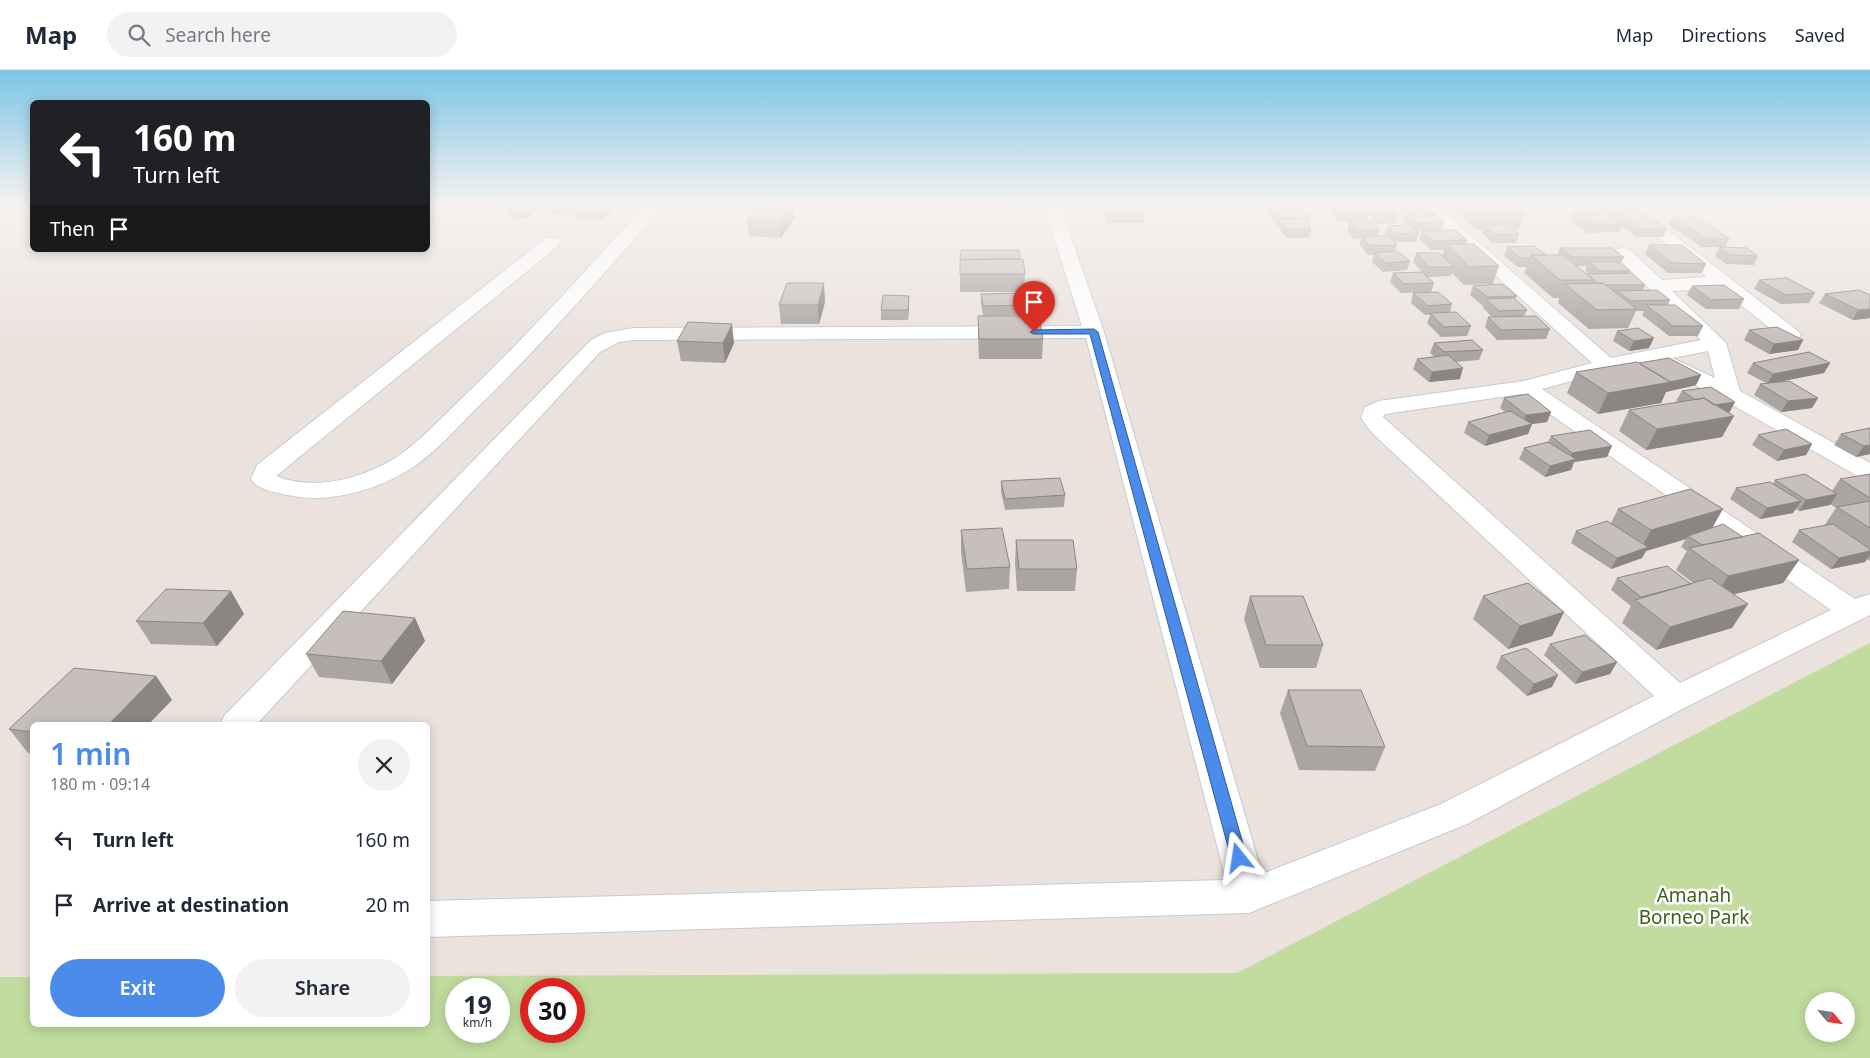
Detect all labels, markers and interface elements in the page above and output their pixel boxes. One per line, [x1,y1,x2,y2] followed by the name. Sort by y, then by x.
[107,12,457,57] search box
[25,18,77,51] text: Map
[125,21,153,49] icon: search
[165,22,271,48] text: Search here
[1616,23,1653,47] text: Map
[1681,23,1767,47] text: Directions
[1795,23,1845,47] text: Saved
[133,114,236,161] text: 160 m
[50,120,115,185] icon: left
[133,159,220,189] text: Turn left
[105,215,133,243] icon: arrive
[50,216,95,242] text: Then
[1013,281,1055,332] pin
[1020,288,1048,316] icon: arrive
[50,733,131,774] text: 1 min
[358,739,410,791] button: close
[50,773,150,795] text: 180 m · 09:14
[50,826,78,854] icon: left
[93,827,174,853] text: Turn left
[355,827,410,853] text: 160 m
[1212,831,1264,883] position arrow
[1639,882,1749,930] park label: Amanah Borneo Park
[50,891,78,919] icon: arrive
[93,892,289,918] text: Arrive at destination
[366,892,410,918] text: 20 m
[50,959,225,1017] button: Exit
[235,959,410,1017] button: Share
[520,978,585,1043] speed limit sign: 30
[463,987,492,1021] text: 19
[1805,992,1855,1042] north arrow
[1805,992,1855,1042] map controls
[463,1014,492,1031] text: km/h

